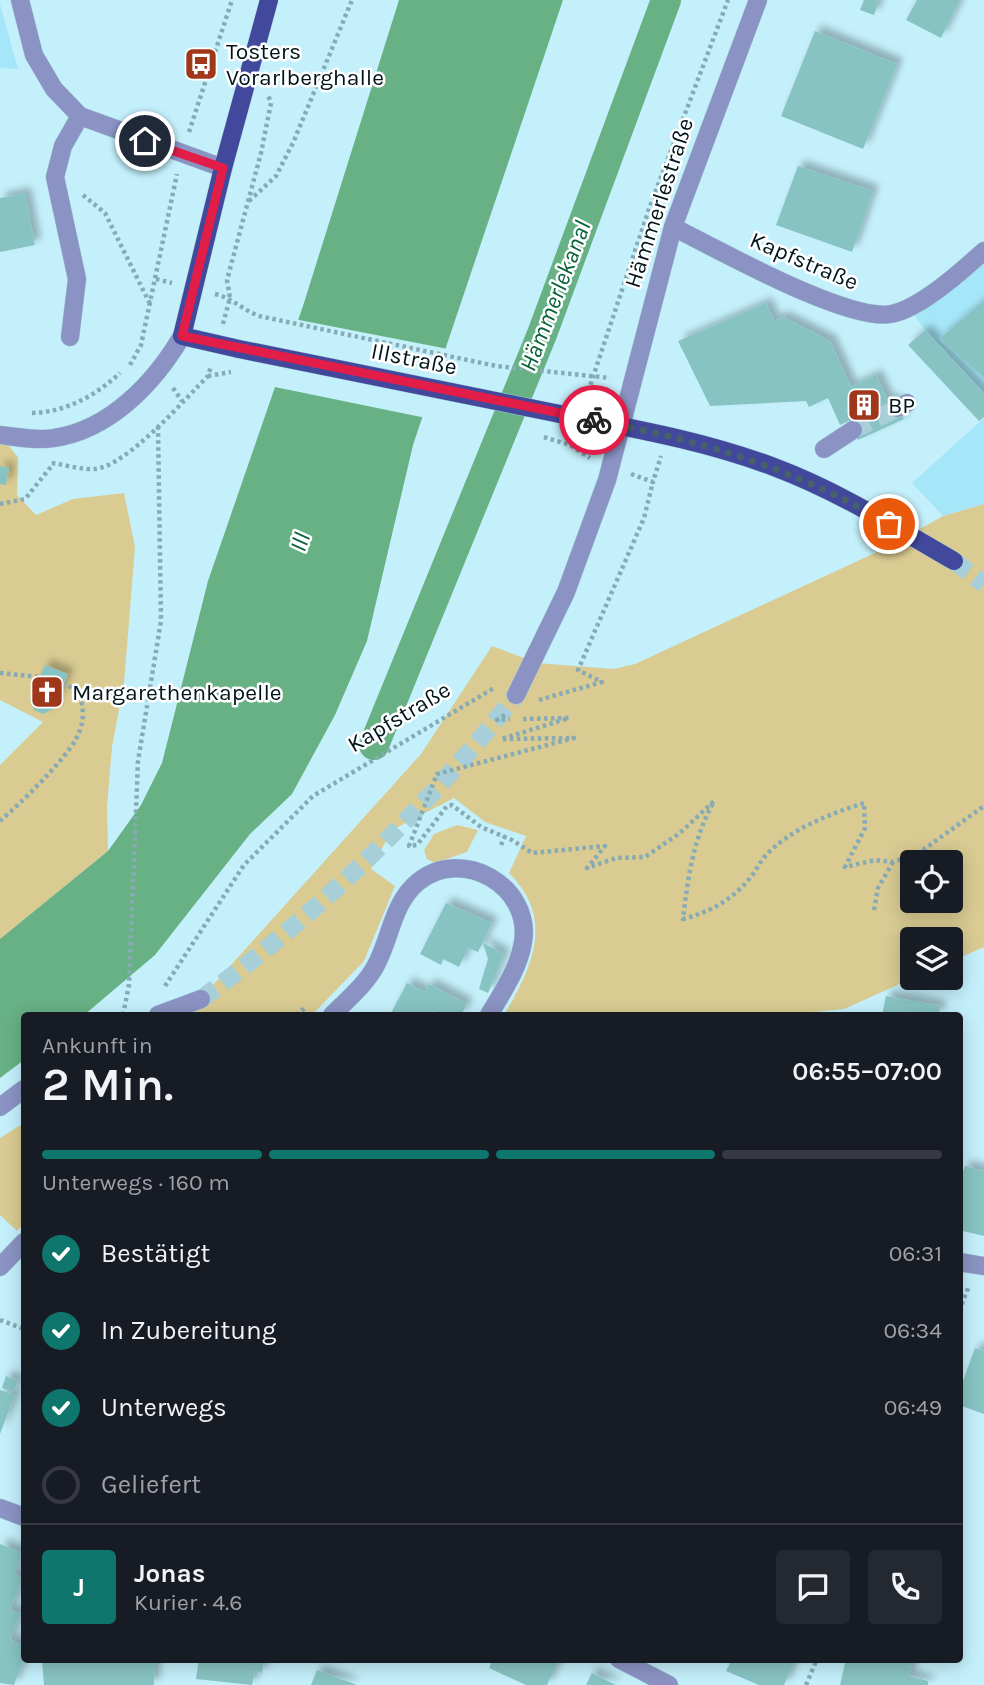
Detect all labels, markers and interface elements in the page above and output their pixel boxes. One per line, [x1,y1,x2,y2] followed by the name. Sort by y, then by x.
[226,38,384,91] place label: Tosters Vorarlberghalle
[182,45,220,83] bus stop icon: Tosters Vorarlberghalle
[115,111,175,171] pin
[619,115,699,291] street label: Hämmerlestraße
[126,122,164,160] icon: home
[513,217,597,375] water label: Hämmerlekanal
[746,226,862,296] street label: Kapfstraße
[369,337,459,381] street label: Illstraße
[559,385,629,455] courier
[845,386,883,424] building icon: BP
[888,392,915,419] place label: BP
[575,401,613,439] icon: bike
[859,494,919,554] pin
[870,505,908,543] icon: bag
[284,529,316,555] water label: Ill
[28,673,66,711] church icon: Margarethenkapelle
[343,676,455,758] street label: Kapfstraße
[72,679,282,706] place label: Margarethenkapelle
[900,850,963,990] map controls
[900,850,963,913] button: locate
[900,927,963,990] button: layers
[42,1032,153,1059] text: Ankunft in
[792,1056,942,1087] text: 06:55–07:00
[42,1058,173,1112] text: 2 Min.
[42,1169,230,1196] text: Unterwegs · 160 m
[42,1235,80,1273] icon: check
[101,1238,210,1269] text: Bestätigt
[889,1240,942,1267] text: 06:31
[42,1312,80,1350] icon: check
[101,1315,276,1346] text: In Zubereitung
[883,1317,942,1344] text: 06:34
[42,1389,80,1427] icon: check
[101,1392,227,1423] text: Unterwegs
[884,1394,942,1421] text: 06:49
[101,1469,201,1500] text: Geliefert
[776,1550,850,1624] button: chat
[868,1550,942,1624] button: phone
[134,1558,205,1589] text: Jonas
[73,1572,85,1603] text: J
[134,1589,242,1616] text: Kurier · 4.6

